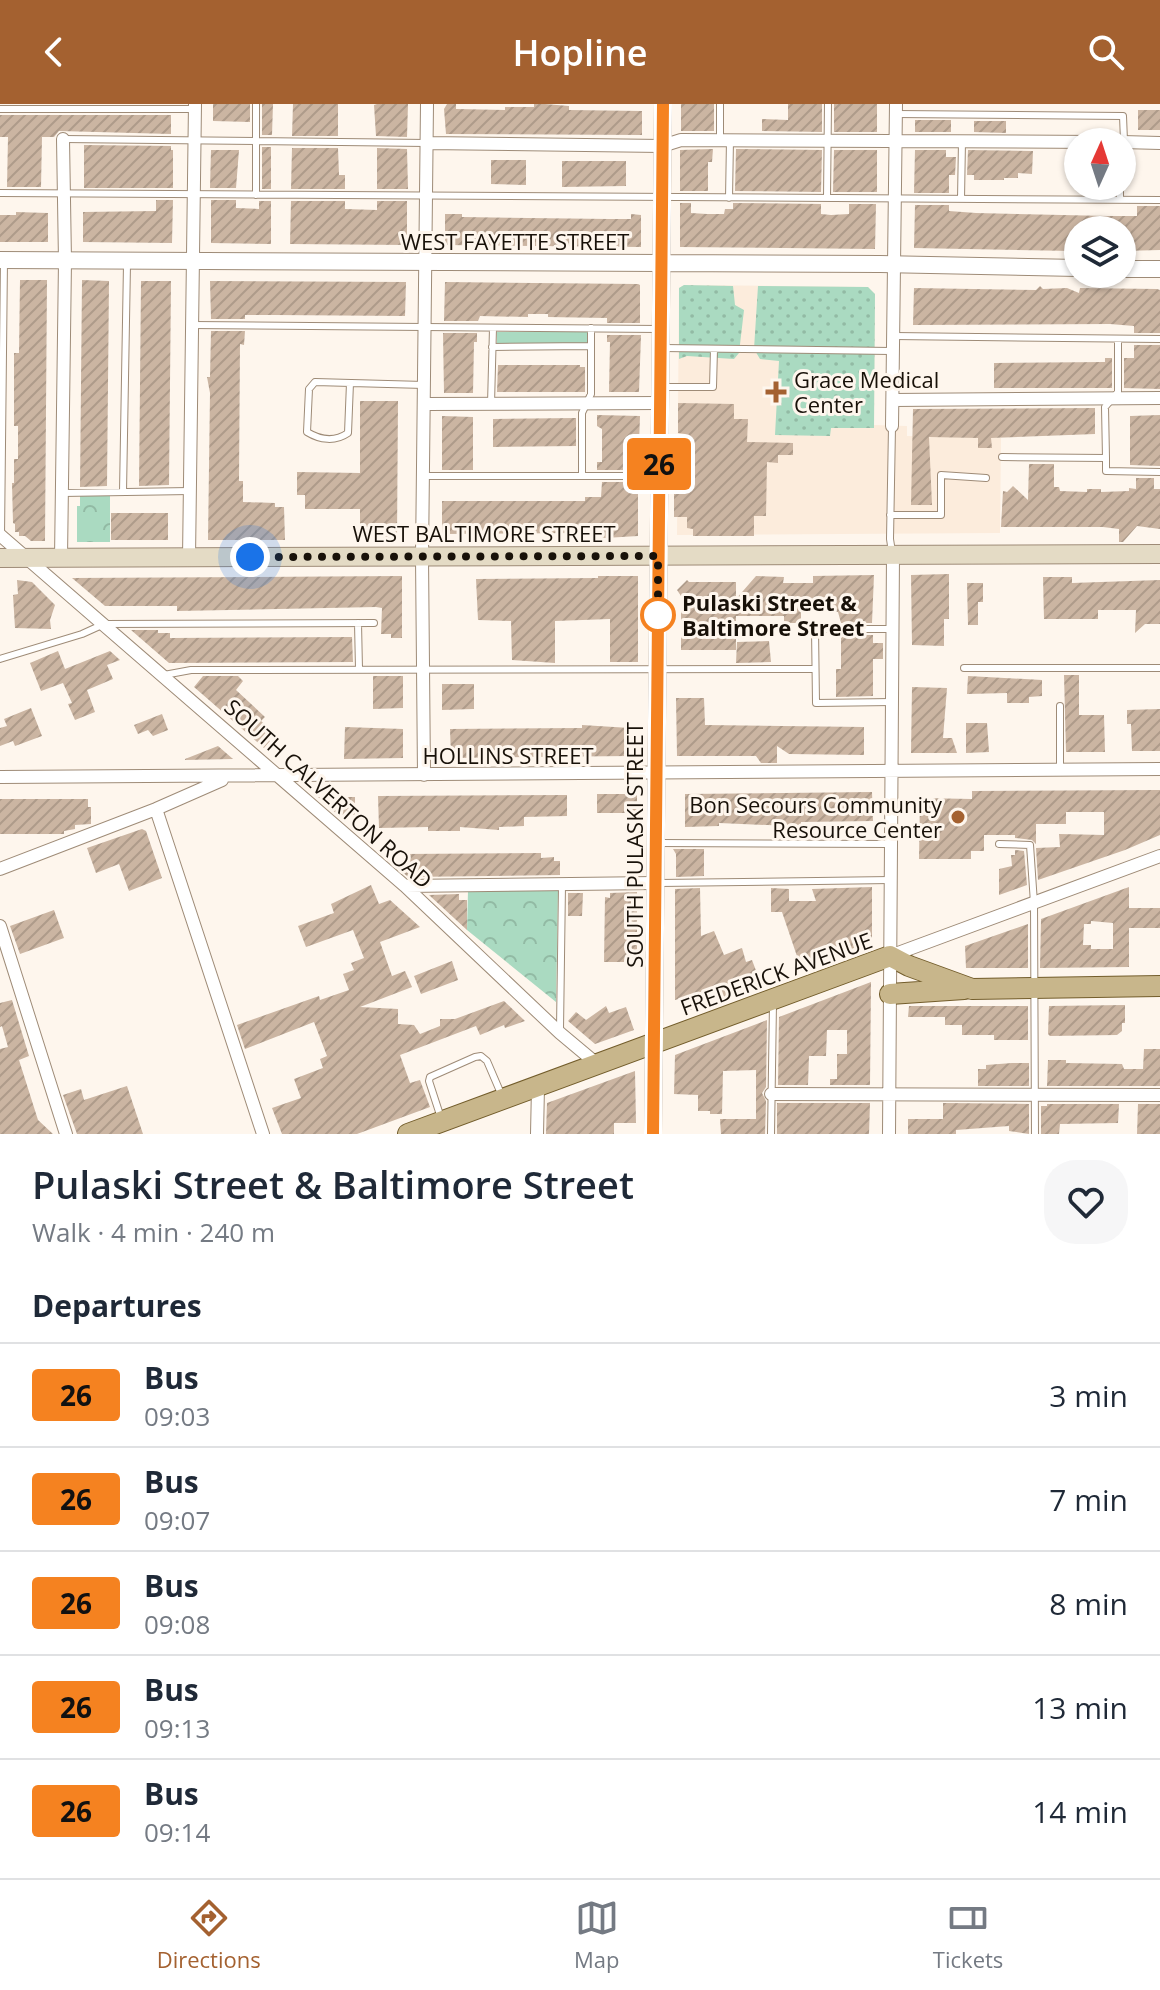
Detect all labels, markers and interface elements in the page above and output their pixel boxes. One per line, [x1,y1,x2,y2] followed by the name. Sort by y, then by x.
[512,28,648,77] text: Hopline
[32,30,76,74] icon: back
[1084,30,1128,74] icon: search
[1064,128,1136,200] north arrow
[1064,128,1136,288] map controls
[1064,216,1136,288] button: layers
[401,226,629,256] street label: WEST FAYETTE STREET
[794,364,939,419] place label: Grace Medical Center
[765,381,787,403] marker: Grace Medical Center
[623,438,695,490] line badge: 26
[643,445,675,483] text: 26
[352,518,616,548] street label: WEST BALTIMORE STREET
[230,537,270,577] your location
[682,587,864,642] place label: Pulaski Street & Baltimore Street
[641,598,675,632] marker: Pulaski Street & Baltimore Street
[219,692,439,894] street label: SOUTH CALVERTON ROAD
[619,722,649,968] street label: SOUTH PULASKI STREET
[422,740,594,770] street label: HOLLINS STREET
[689,789,943,844] place label: Bon Secours Community Resource Center
[949,808,967,826] marker: Bon Secours Community Resource Center
[676,924,876,1022] street label: FREDERICK AVENUE
[32,1158,634,1210] text: Pulaski Street & Baltimore Street
[1044,1160,1128,1244] button: heart
[32,1214,275,1250] text: Walk · 4 min · 240 m
[32,1285,202,1326] text: Departures
[144,1357,199,1398] text: Bus
[1049,1375,1128,1416] text: 3 min
[60,1376,92,1414] text: 26
[144,1398,210,1434] text: 09:03
[144,1461,199,1502] text: Bus
[1049,1479,1128,1520] text: 7 min
[60,1480,92,1518] text: 26
[144,1502,210,1538] text: 09:07
[144,1565,199,1606] text: Bus
[1049,1583,1128,1624] text: 8 min
[60,1584,92,1622] text: 26
[144,1606,210,1642] text: 09:08
[144,1669,199,1710] text: Bus
[1032,1687,1128,1728] text: 13 min
[60,1688,92,1726] text: 26
[144,1710,210,1746] text: 09:13
[144,1773,199,1814] text: Bus
[1032,1791,1128,1832] text: 14 min
[60,1792,92,1830] text: 26
[144,1814,210,1850] text: 09:14
[157,1896,261,1974] tab: Directions
[574,1896,620,1974] tab: Map
[933,1896,1003,1974] tab: Tickets

